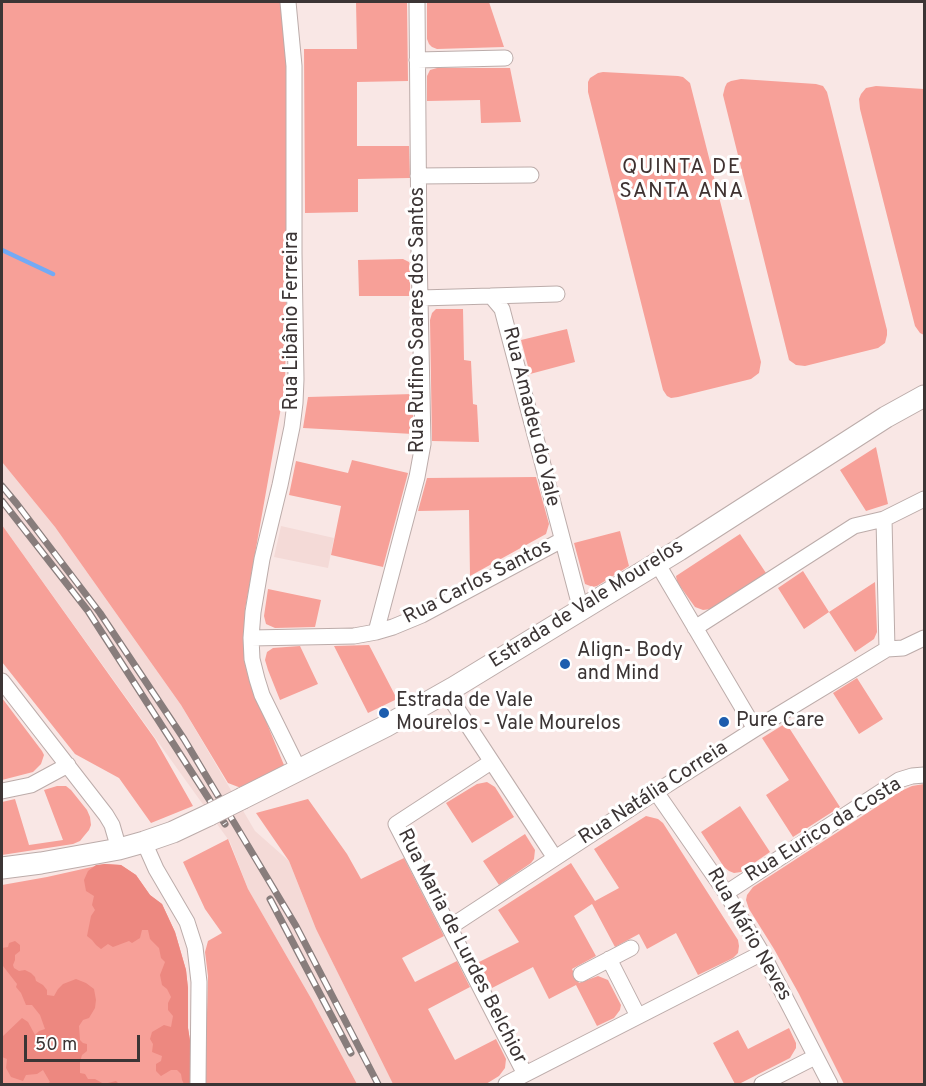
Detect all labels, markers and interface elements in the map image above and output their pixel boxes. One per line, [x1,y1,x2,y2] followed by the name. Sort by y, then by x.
[619,156,745,206] district label: QUINTA DE SANTA ANA
[407,187,431,453] street label: Rua Rufino Soares dos Santos
[281,231,305,411] street label: Rua Libânio Ferreira
[496,325,564,509] street label: Rua Amadeu do Vale
[400,535,556,631] street label: Rua Carlos Santos
[486,535,688,675] street label: Estrada de Vale Mourelos
[577,640,683,687] place label: Align- Body and Mind
[558,657,572,671] marker: Align- Body and Mind
[396,690,621,737] place label: Estrada de Vale Mourelos - Vale Mourelos
[377,706,391,720] marker: Estrada de Vale Mourelos - Vale Mourelos
[736,710,824,734] place label: Pure Care
[717,715,731,729] marker: Pure Care
[575,737,733,851] street label: Rua Natália Correia
[742,773,906,889] street label: Rua Eurico da Costa
[391,825,531,1069] street label: Rua Maria de Lurdes Belchior
[700,864,796,1006] street label: Rua Mário Neves
[27,1023,142,1061] scale bar
[35,1034,77,1057] text: 50 m

